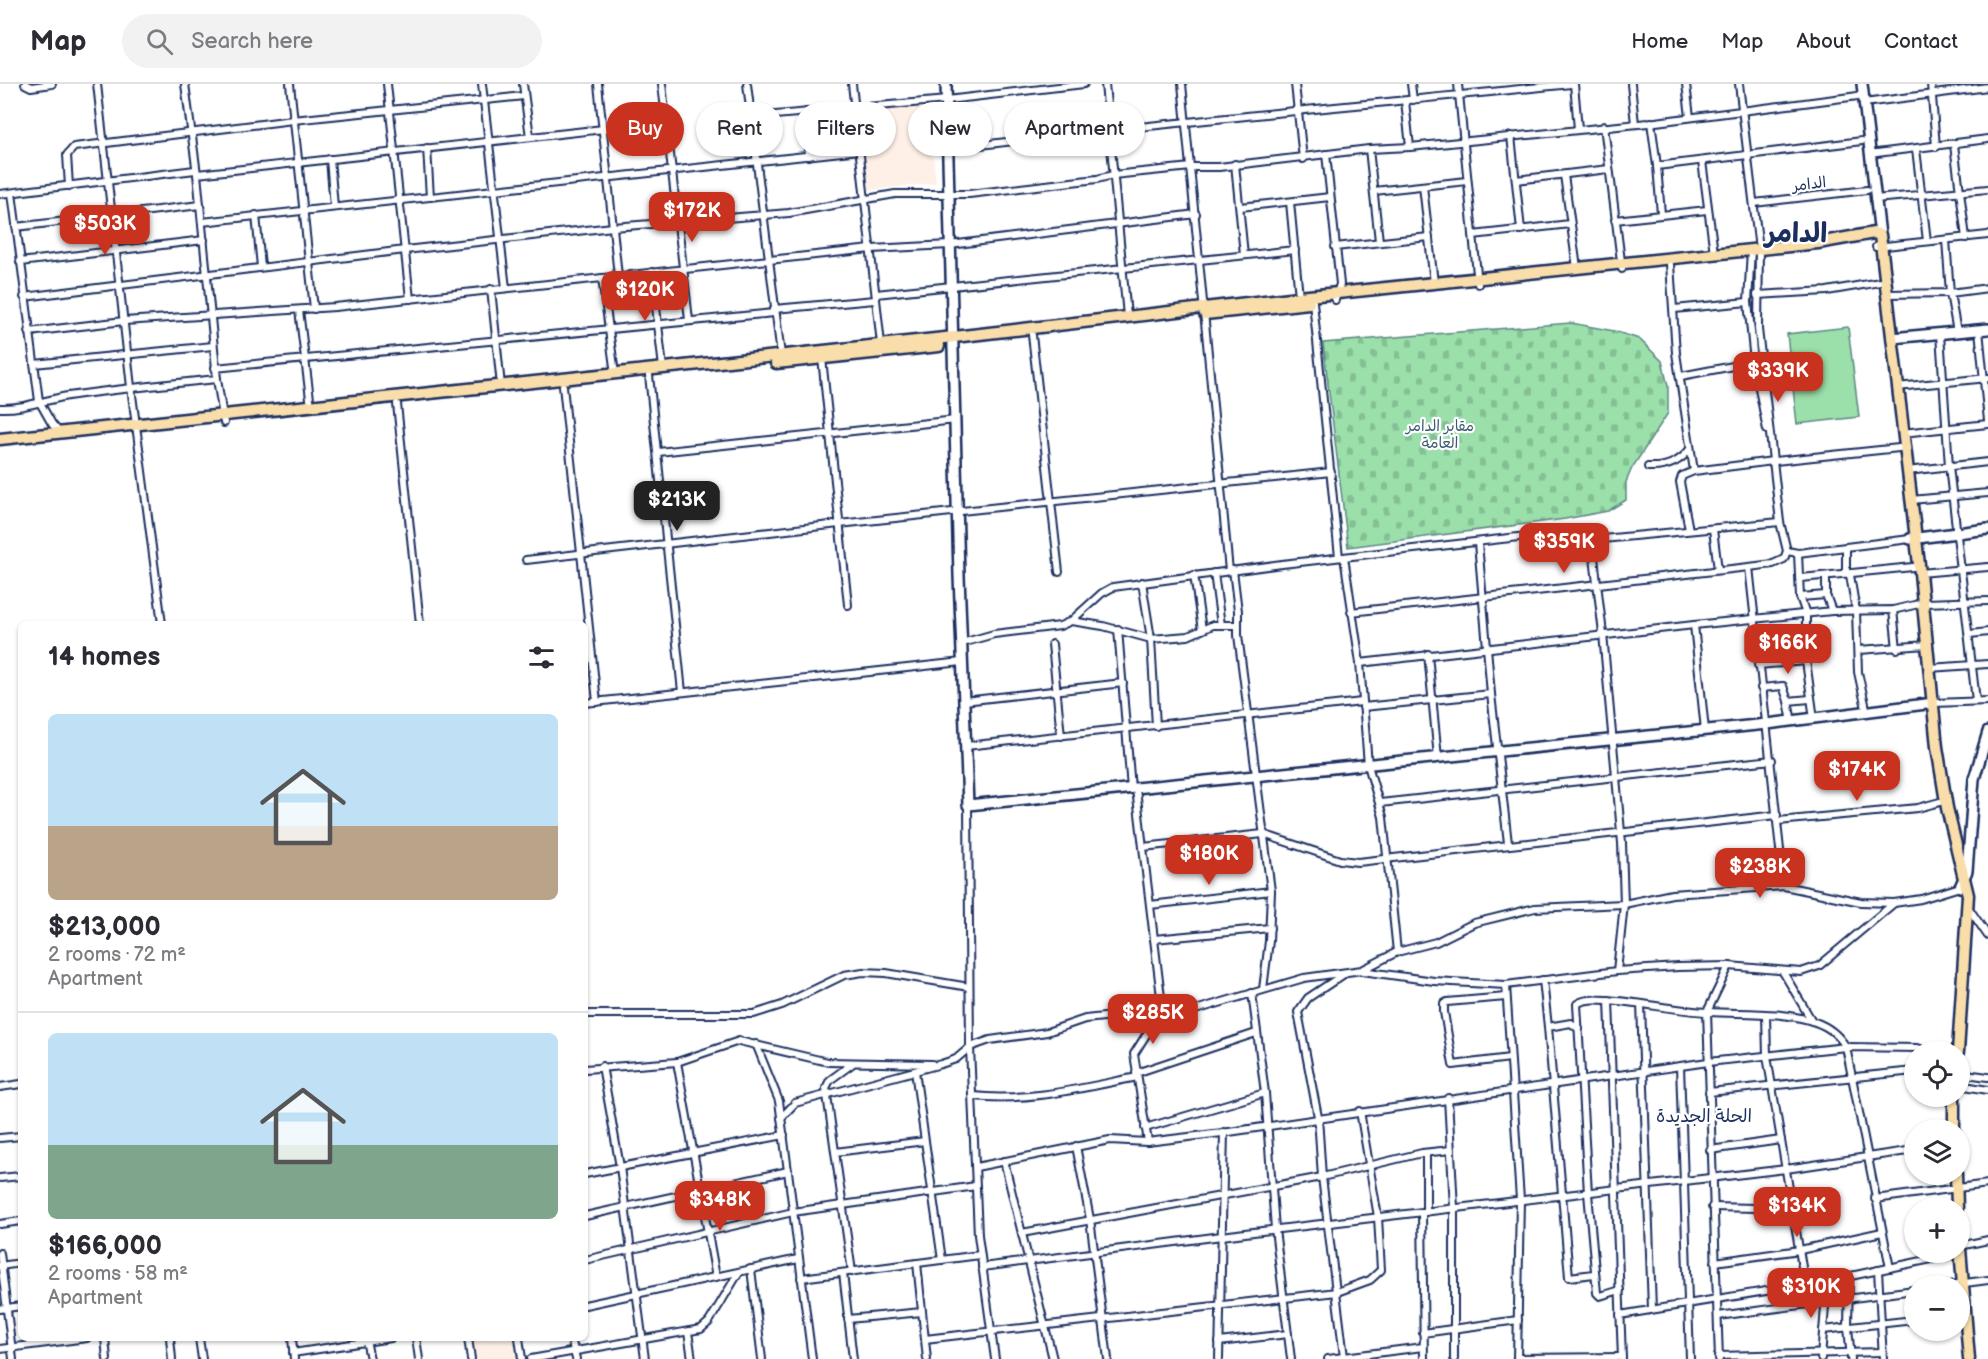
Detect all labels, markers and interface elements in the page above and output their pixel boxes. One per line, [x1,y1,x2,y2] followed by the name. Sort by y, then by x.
[122,14,542,68] search box
[30,25,86,58] text: Map
[143,25,176,58] icon: search
[191,28,313,55] text: Search here
[1631,29,1688,54] text: Home
[1721,29,1763,54] text: Map
[1796,29,1851,54] text: About
[1884,29,1958,54] text: Contact
[606,102,684,156] chip: Buy
[696,102,783,156] chip: Rent
[795,102,896,156] chip: Filters
[908,102,992,156] chip: New
[1004,102,1145,156] chip: Apartment
[1789,173,1827,196] street label: الدامر
[650,192,734,243] pin: $172K
[663,199,721,223] text: $172K
[63,205,147,256] pin: $503K
[74,212,136,236] text: $503K
[1762,218,1827,250] district label: الدامر
[603,271,687,322] pin: $120K
[615,278,675,302] text: $120K
[1736,352,1820,403] pin: $339K
[1747,359,1809,383] text: $339K
[1404,417,1474,453] park label: مقابر الدامر العامة
[635,481,719,532] pin: $213K
[648,488,706,512] text: $213K
[1522,523,1606,574] pin: $359K
[1533,530,1595,554] text: $359K
[1746,624,1830,675] pin: $166K
[1758,631,1818,655] text: $166K
[525,641,558,674] icon: filters
[48,642,160,673] text: 14 homes
[1815,751,1899,802] pin: $174K
[249,753,357,861] icon: home
[1828,758,1886,782] text: $174K
[1167,835,1251,886] pin: $180K
[1179,842,1239,866] text: $180K
[1718,848,1802,899] pin: $238K
[1729,855,1791,879] text: $238K
[48,912,161,943] text: $213,000
[48,943,186,967] text: 2 rooms · 72 m²
[48,967,143,991] text: Apartment
[1111,994,1195,1045] pin: $285K
[1122,1001,1184,1025] text: $285K
[1904,1041,1970,1341] map controls
[1904,1041,1970,1107] button: locate
[249,1072,357,1180] icon: home
[1656,1106,1752,1127] district label: الحلة الجديدة
[1904,1119,1970,1185] button: layers
[678,1181,762,1232] pin: $348K
[1755,1187,1839,1238] pin: $134K
[689,1188,751,1212] text: $348K
[1768,1194,1826,1218] text: $134K
[1904,1197,1970,1263] button: +
[48,1231,162,1262] text: $166,000
[48,1262,188,1286] text: 2 rooms · 58 m²
[1769,1268,1853,1319] pin: $310K
[1781,1275,1841,1299] text: $310K
[1904,1275,1970,1341] button: −
[48,1286,143,1310] text: Apartment

